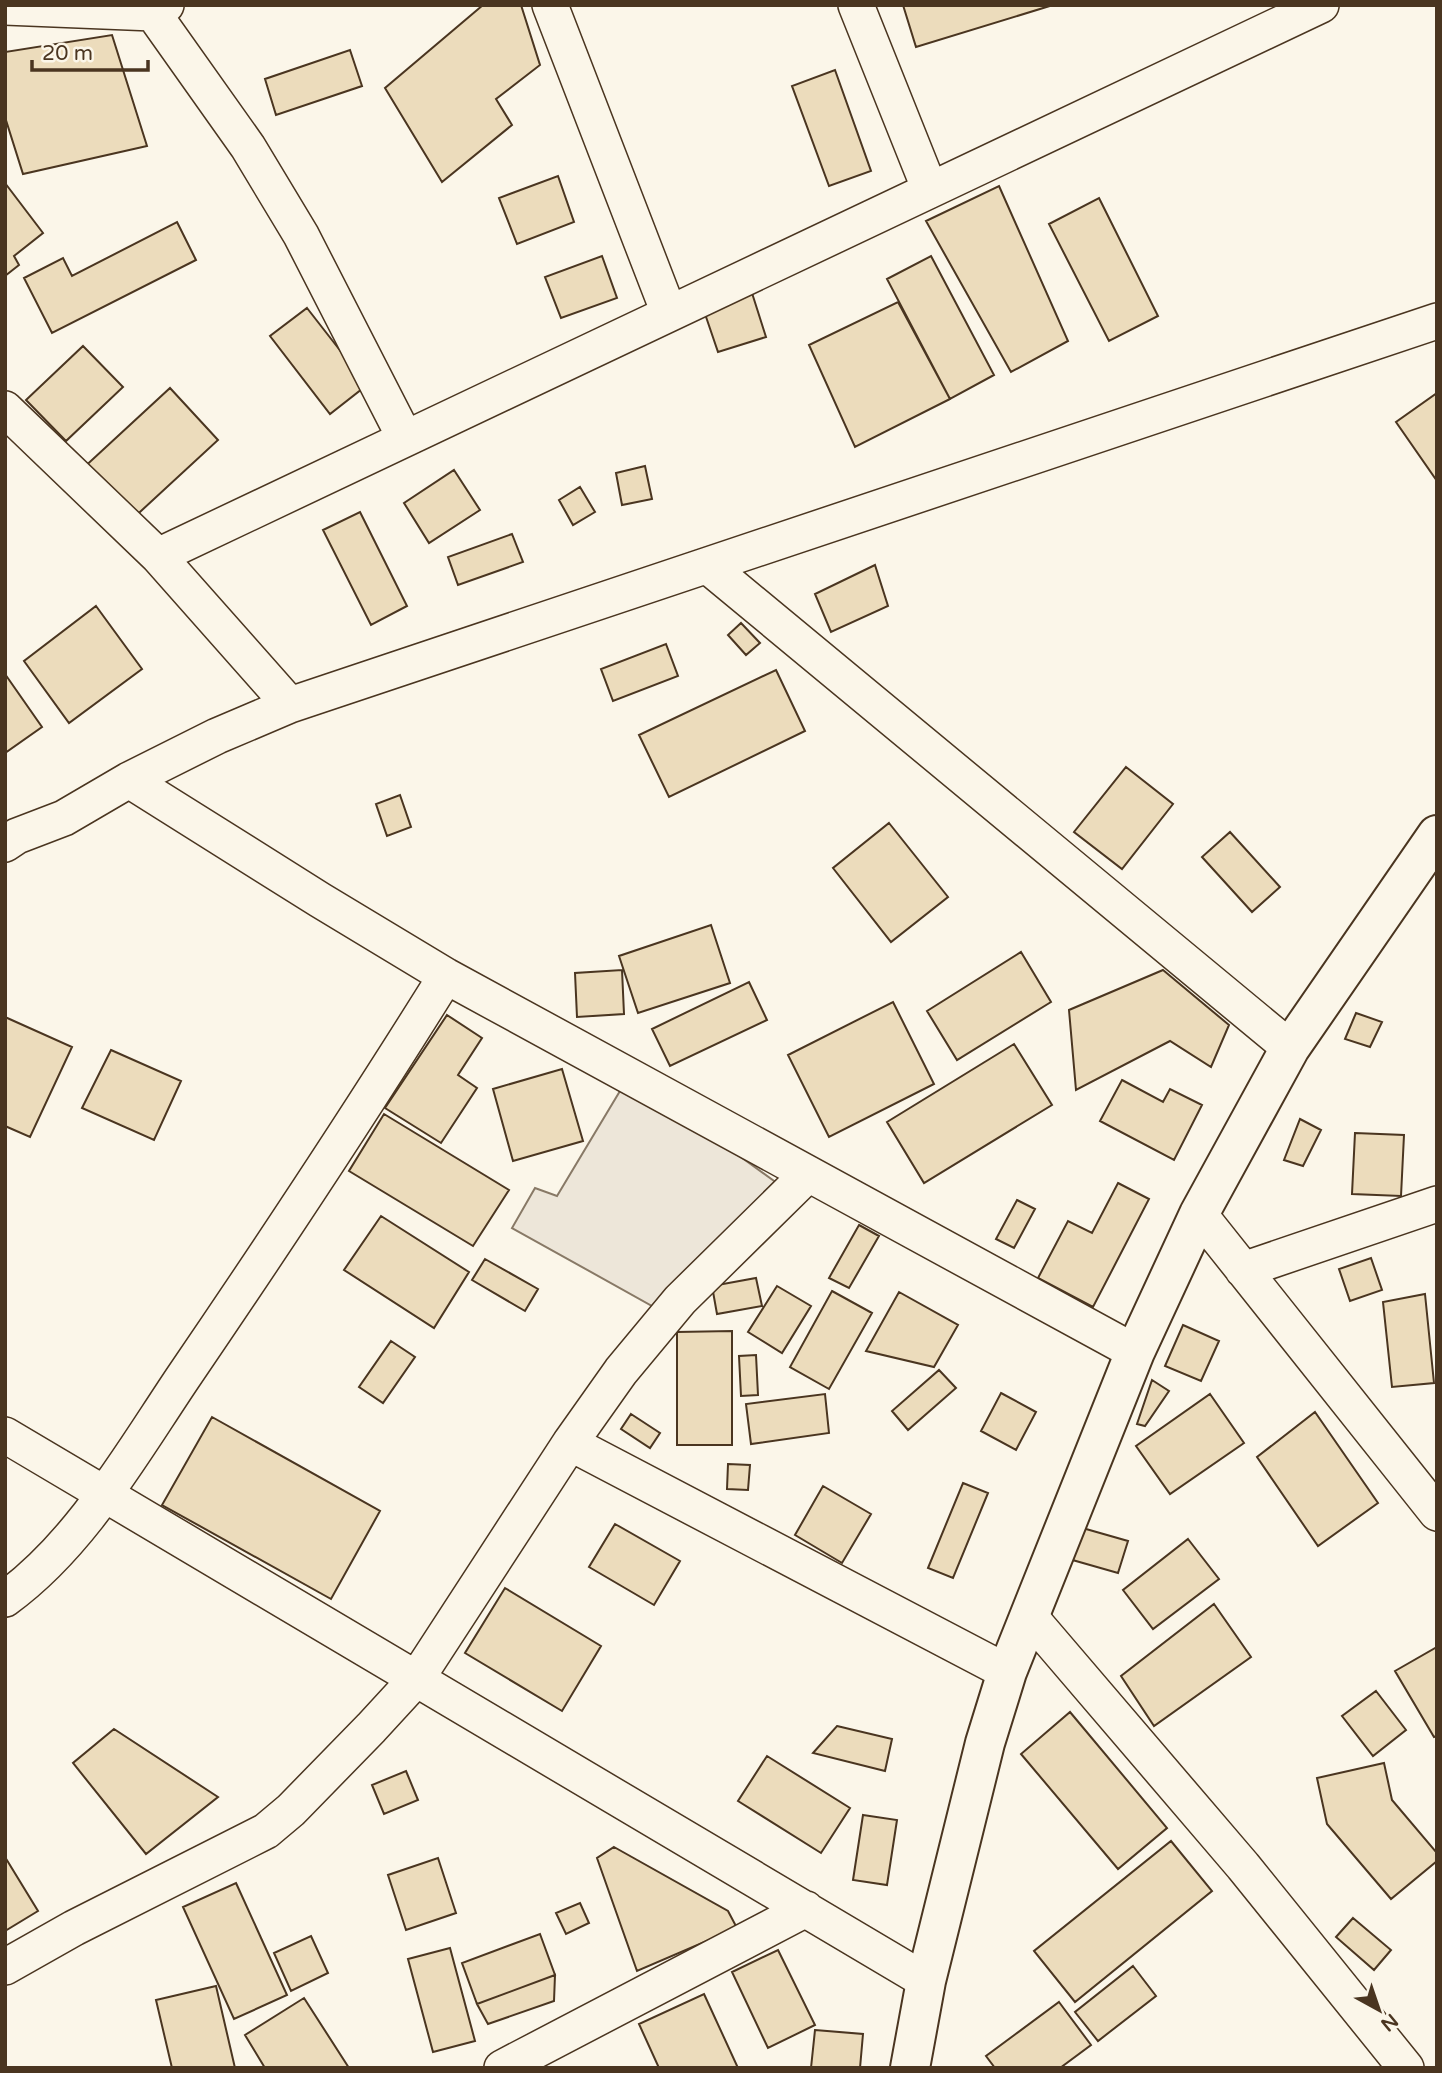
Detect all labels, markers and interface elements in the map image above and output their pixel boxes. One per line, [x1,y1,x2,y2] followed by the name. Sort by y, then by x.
[32,28,147,72] scale bar
[42,41,93,66] text: 20 m
[1344,1975,1414,2045] north arrow
[1376,2009,1402,2036] text: N

